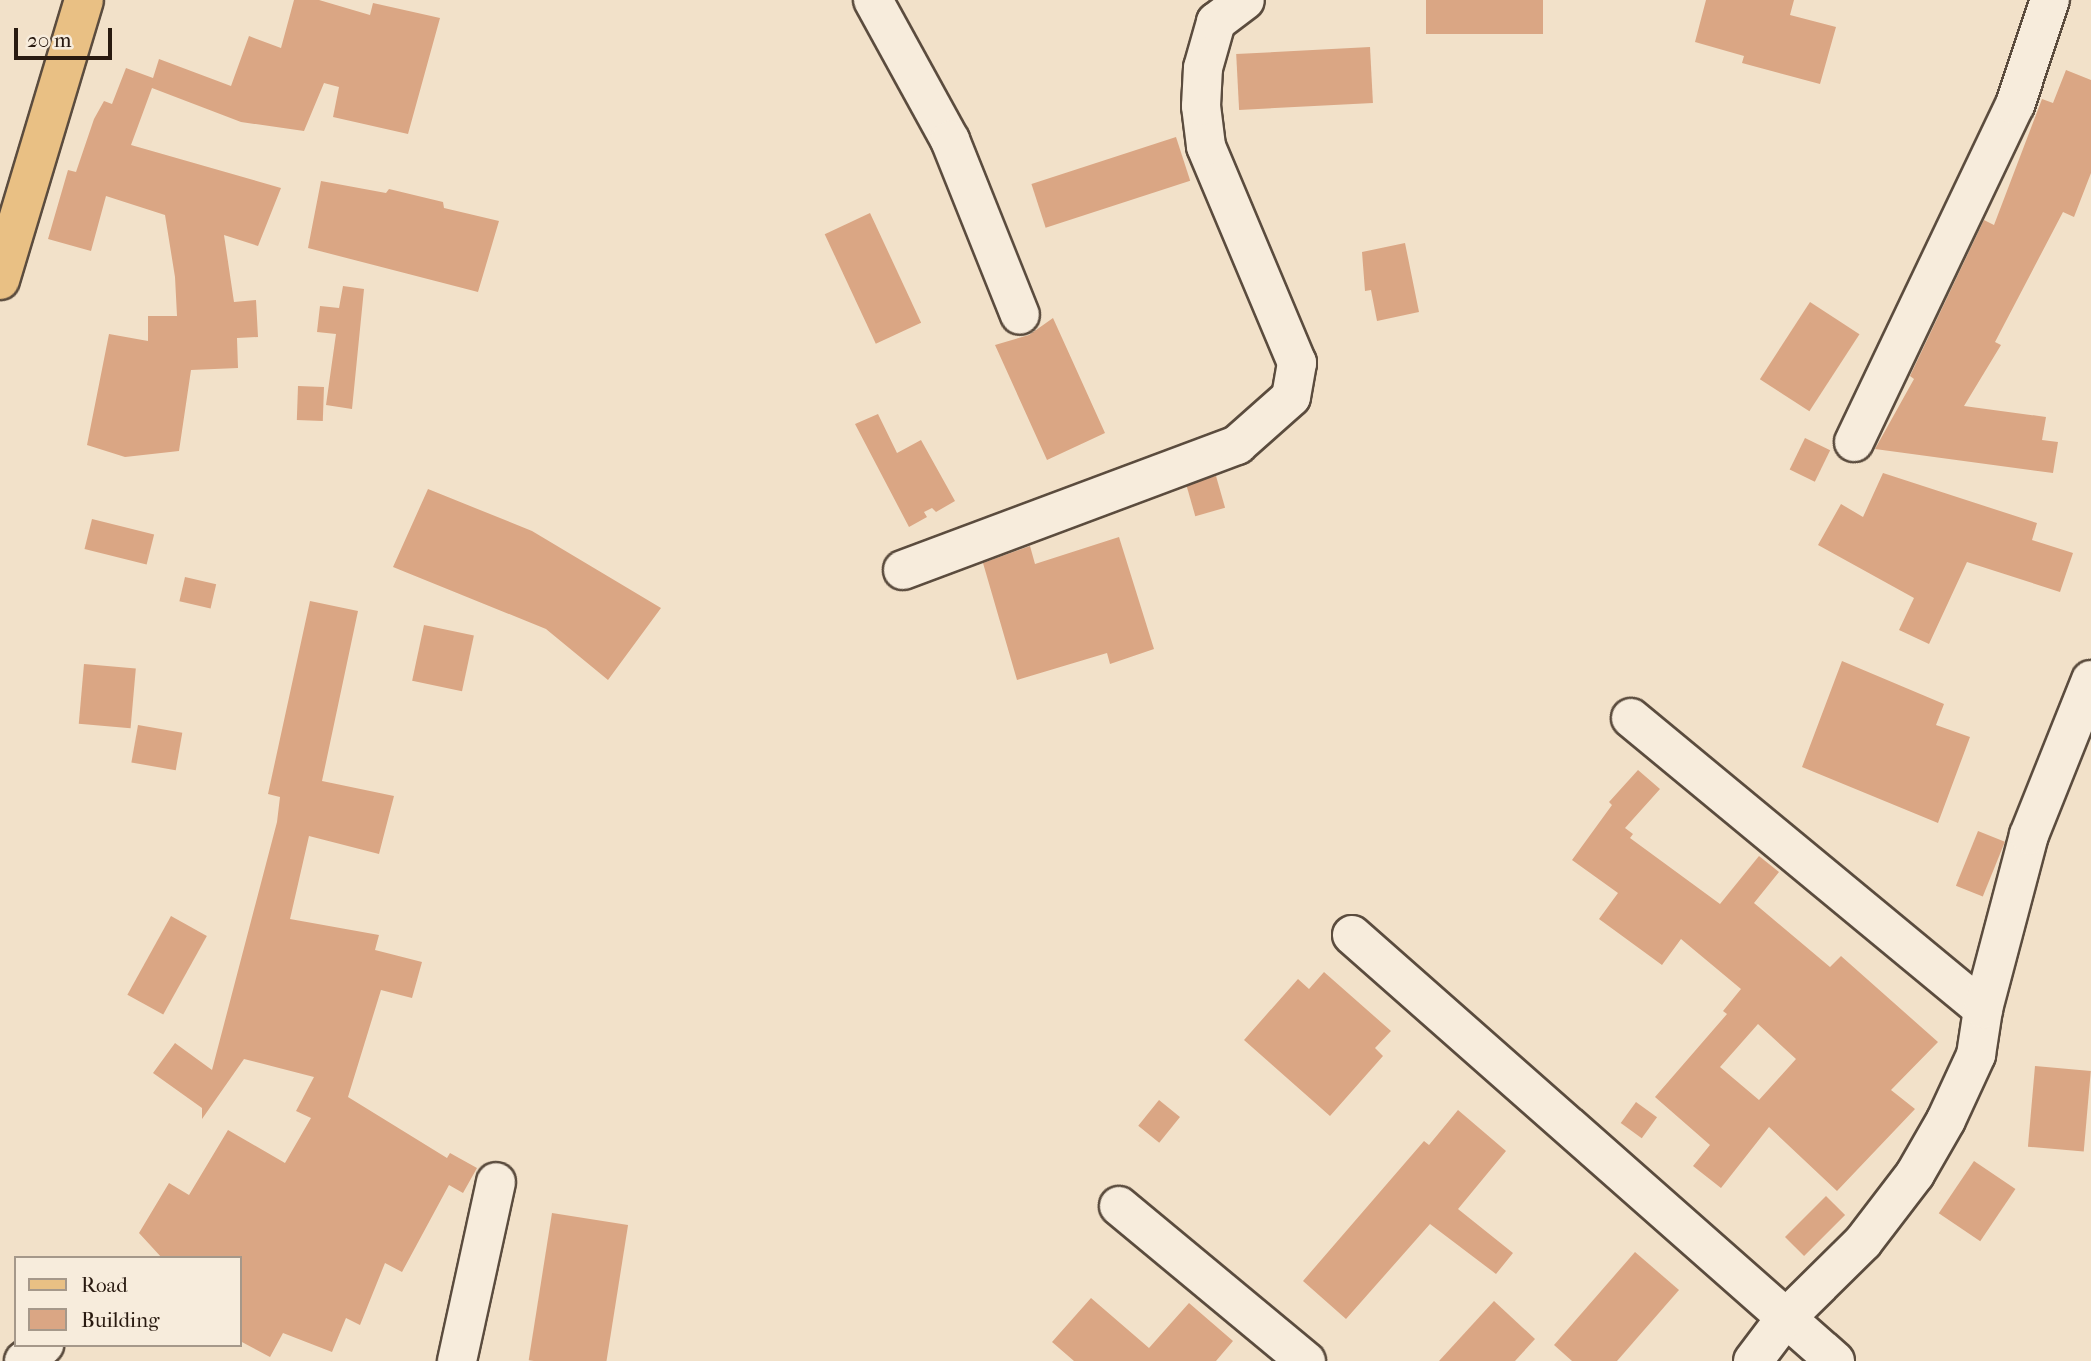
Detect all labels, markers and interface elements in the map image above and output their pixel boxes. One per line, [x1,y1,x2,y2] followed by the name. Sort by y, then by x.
[18,14,116,58] scale bar
[27,28,71,52] text: 20 m
[14,1256,242,1347] legend
[81,1273,128,1297] text: Road
[81,1308,159,1332] text: Building

